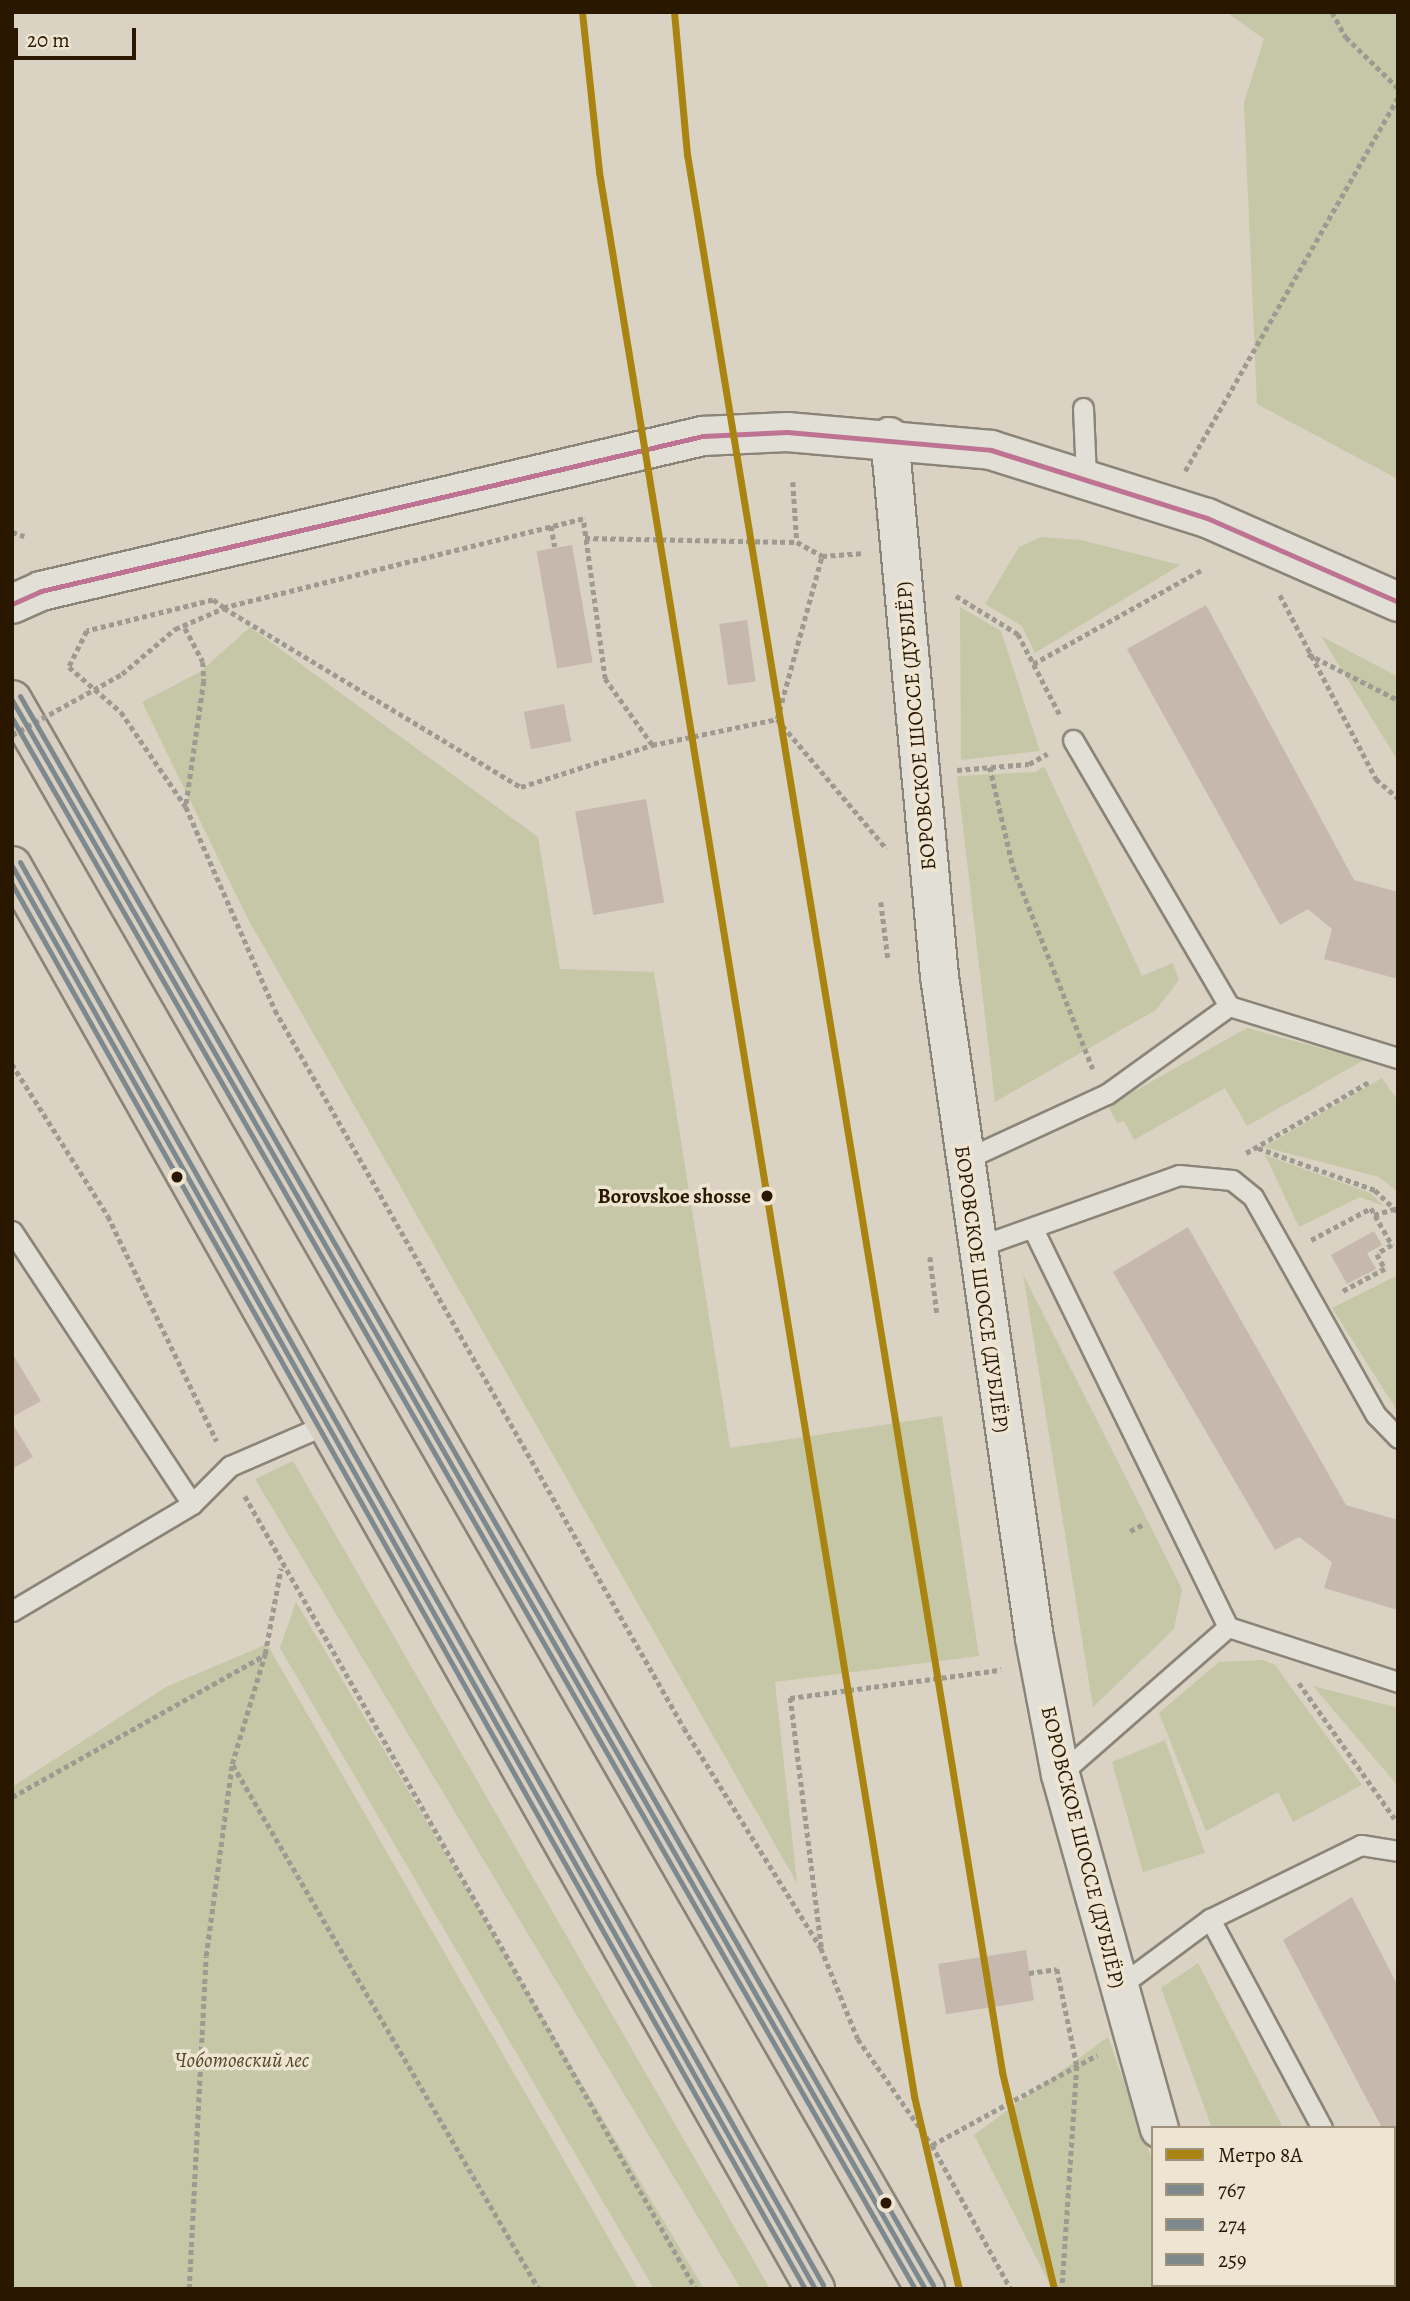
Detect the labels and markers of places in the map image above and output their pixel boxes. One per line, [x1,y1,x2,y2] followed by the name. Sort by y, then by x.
[170,1170,184,1184] unlabelled marker
[597,1183,751,1209] place label: Borovskoe shosse
[757,1186,777,1206] marker: Borovskoe shosse
[879,2196,893,2210] unlabelled marker

